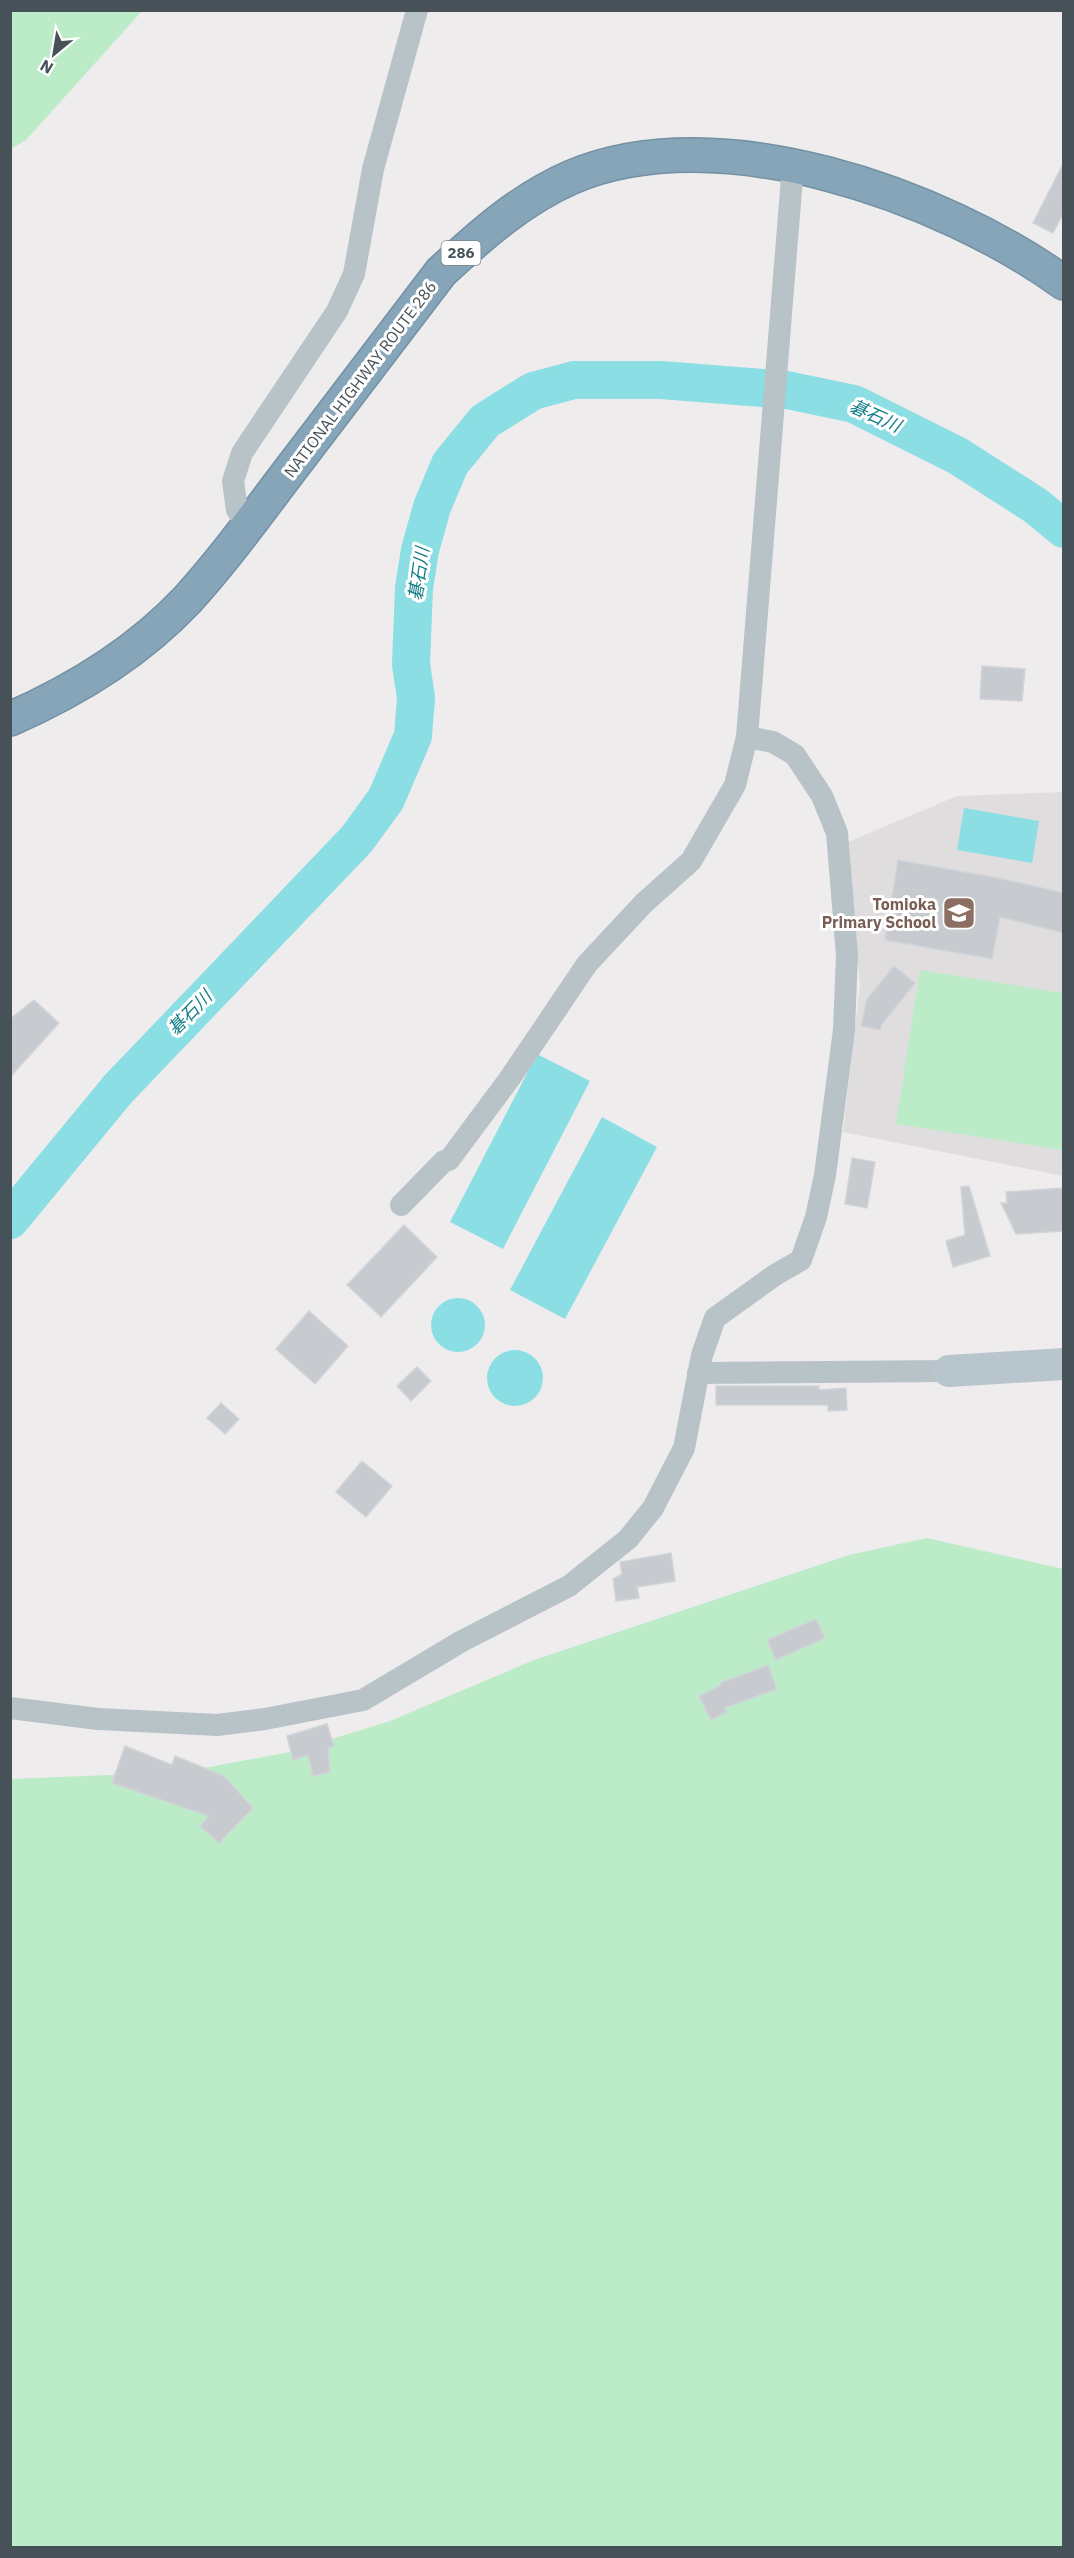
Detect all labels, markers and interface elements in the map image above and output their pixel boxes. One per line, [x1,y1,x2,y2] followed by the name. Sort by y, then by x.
[24,24,84,84] north arrow
[36,55,57,79] text: N
[442,241,480,265] road number: 286
[280,277,440,481] street label: NATIONAL HIGHWAY ROUTE 286
[846,394,906,438] water label: 碁石川
[403,544,434,602] water label: 碁石川
[822,894,936,932] place label: Tomioka Primary School
[941,895,977,931] school or university icon: Tomioka Primary School
[163,984,218,1040] water label: 碁石川

